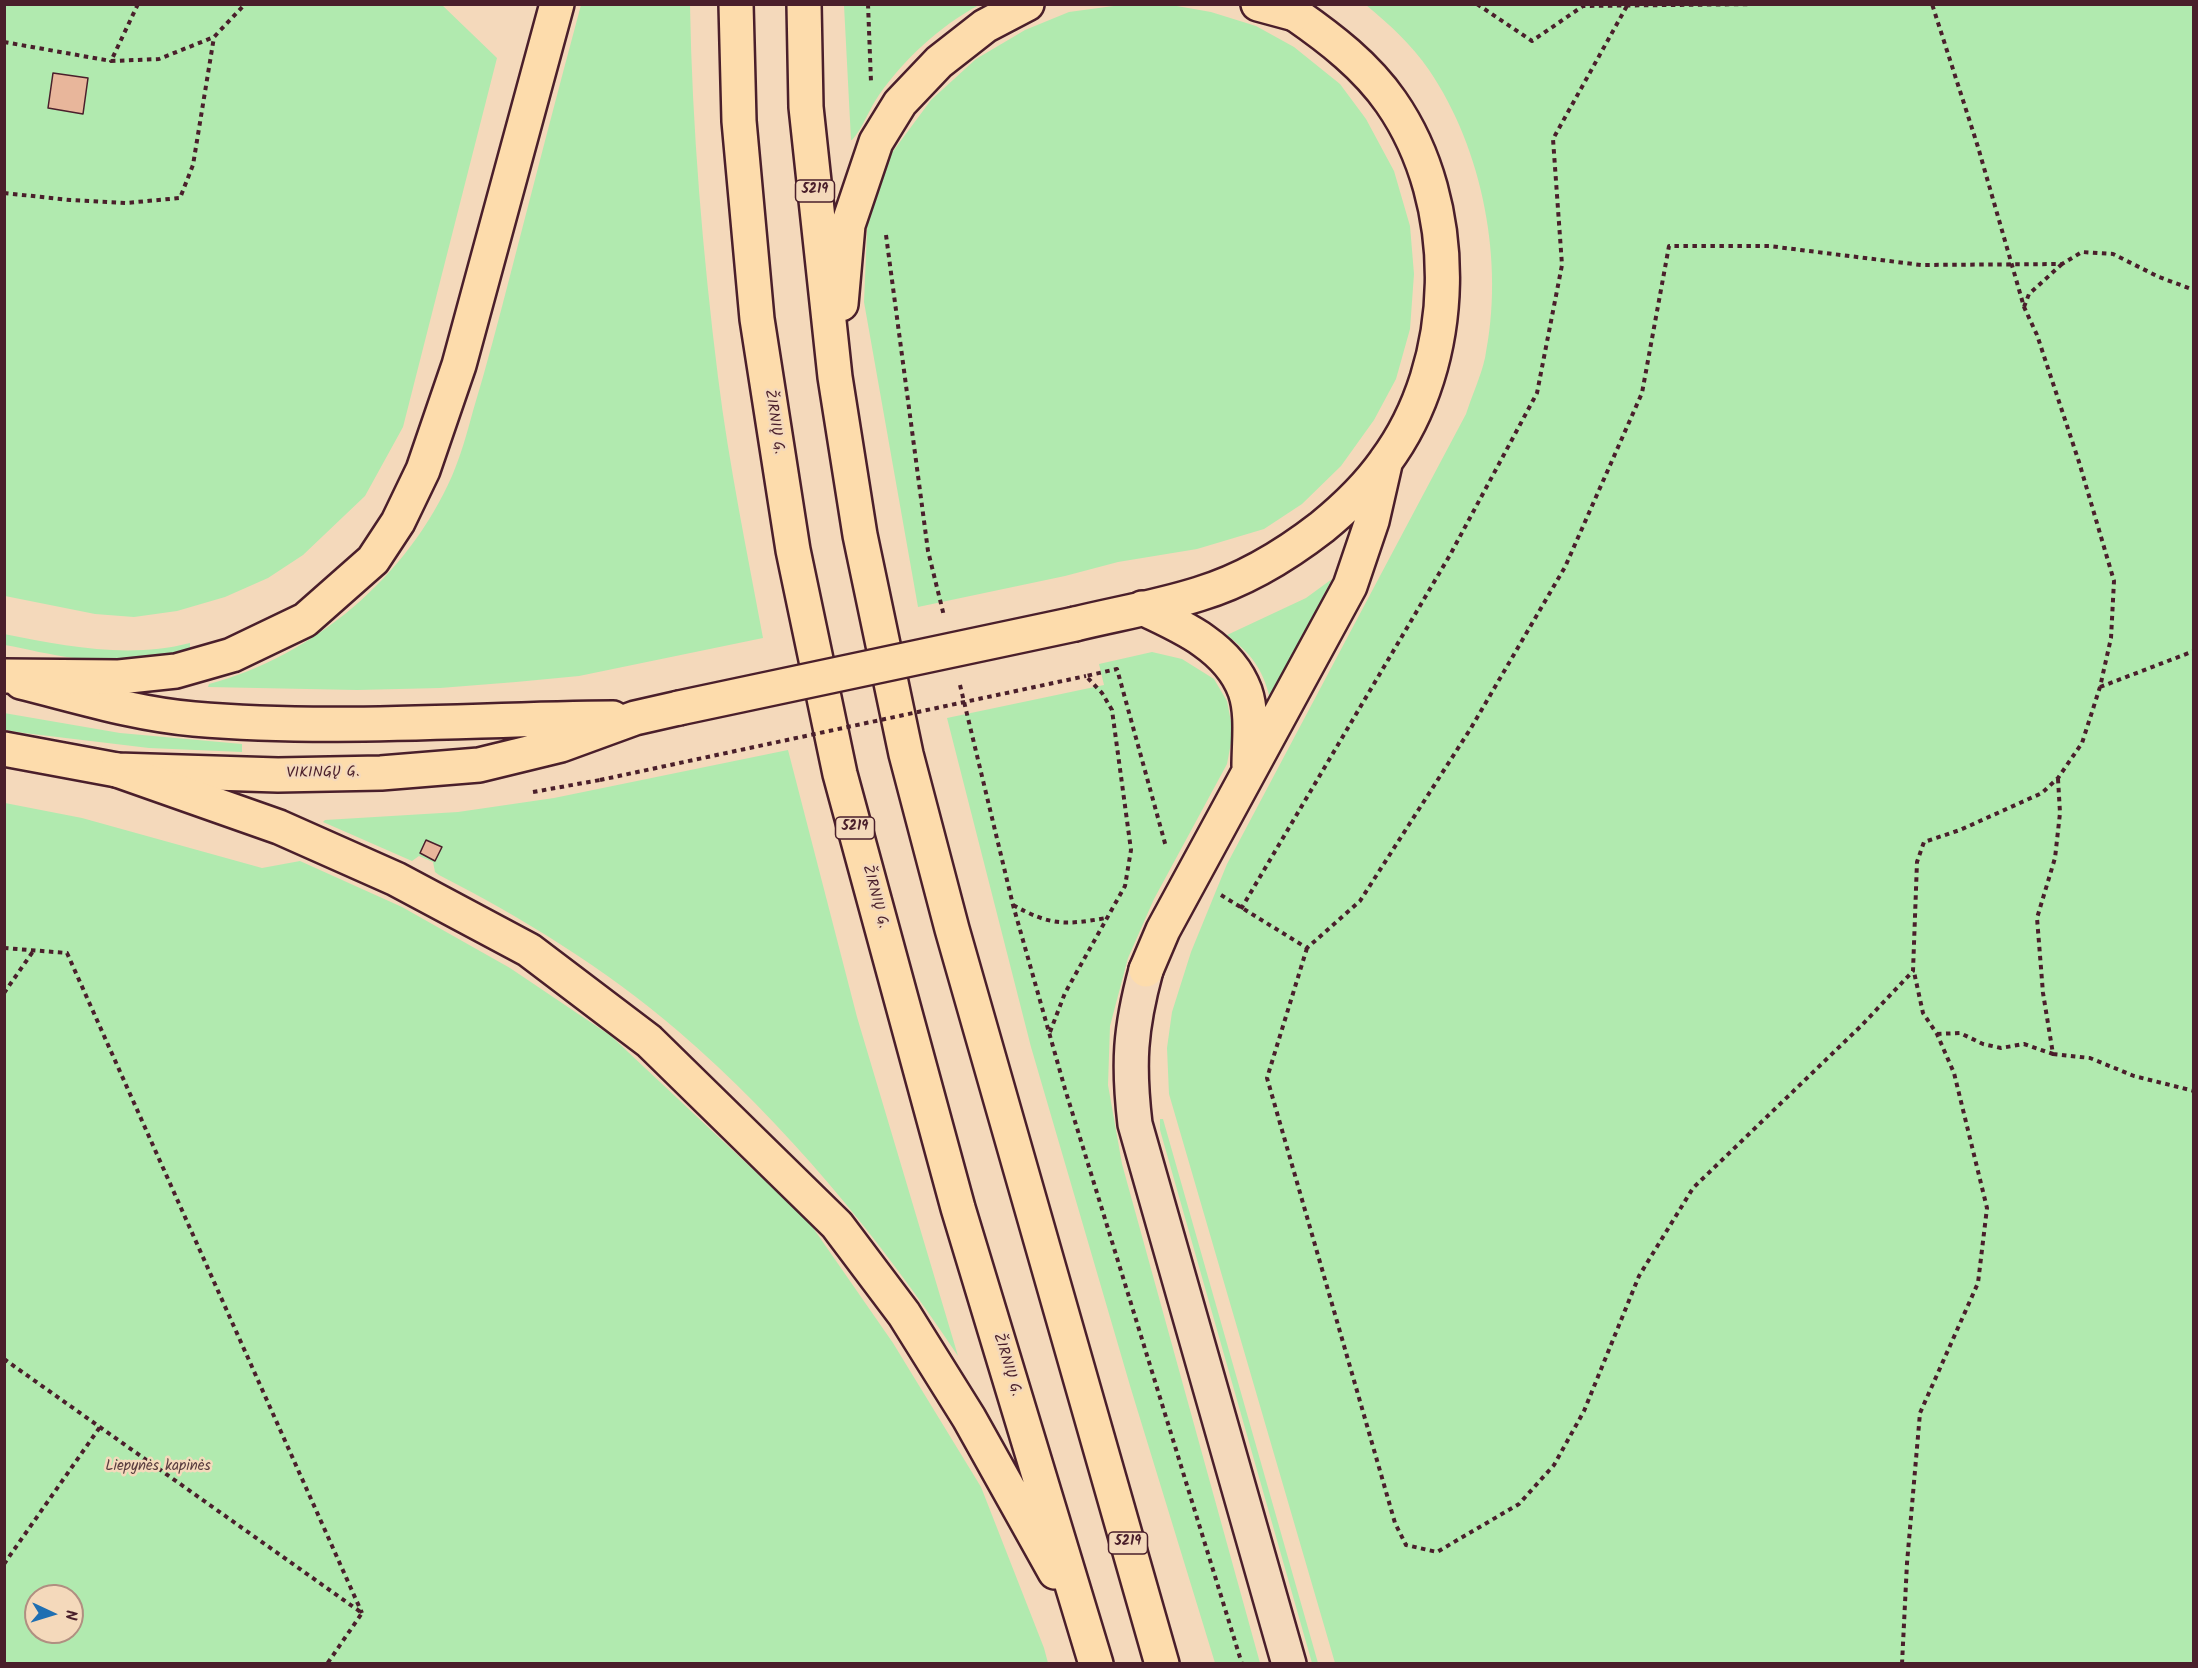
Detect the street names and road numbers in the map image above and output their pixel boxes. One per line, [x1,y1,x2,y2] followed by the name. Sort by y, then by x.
[796,180,834,202] road number: 5219
[759,389,787,455] street label: ŽIRNIŲ G.
[286,764,360,784] street label: VIKINGŲ G.
[836,817,874,839] road number: 5219
[857,863,891,931] street label: ŽIRNIŲ G.
[988,1331,1024,1399] street label: ŽIRNIŲ G.
[1108,1532,1148,1554] road number: 5219

